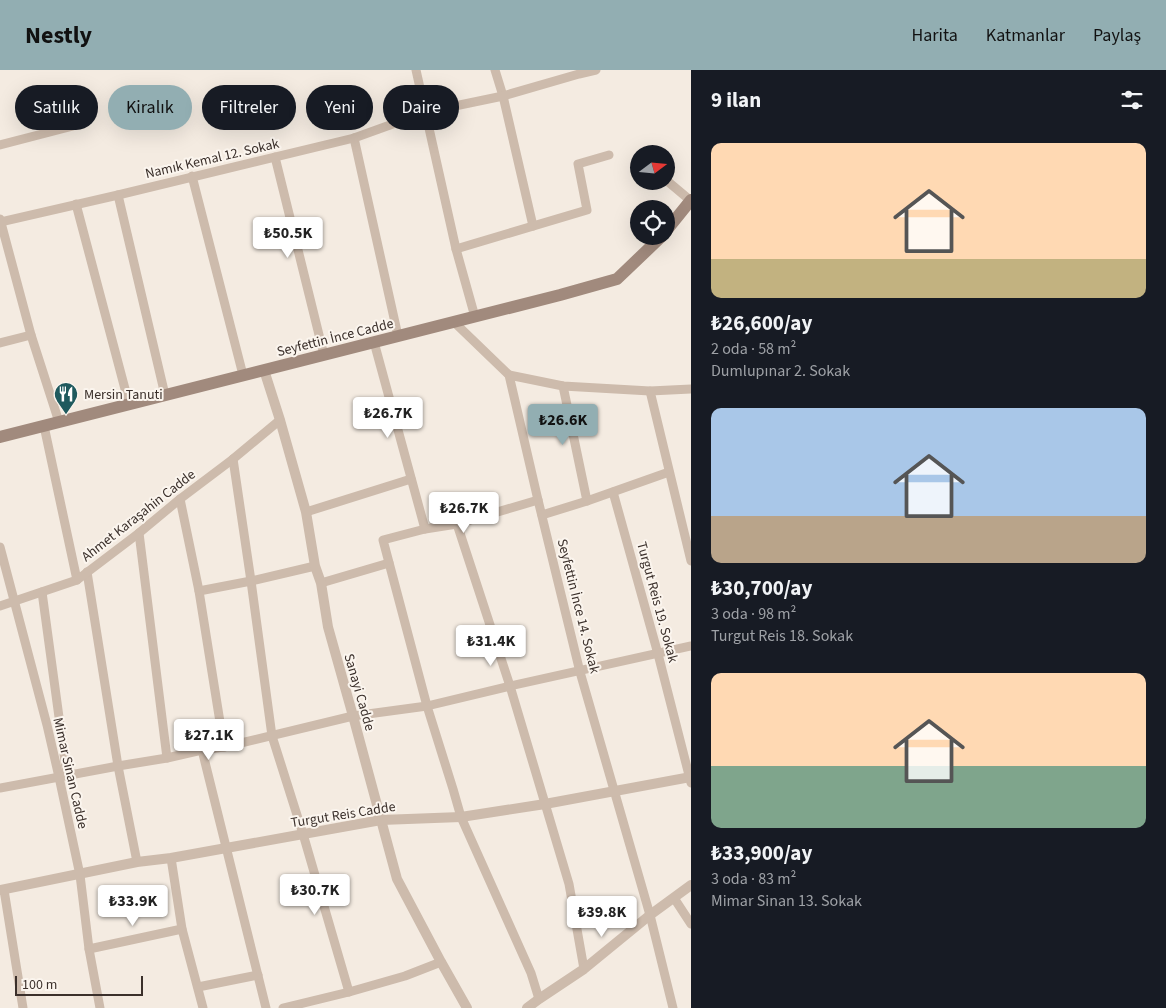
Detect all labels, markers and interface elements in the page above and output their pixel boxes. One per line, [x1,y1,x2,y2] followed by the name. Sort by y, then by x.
[25,18,92,53] text: Nestly
[912,23,958,48] text: Harita
[986,23,1065,48] text: Katmanlar
[1093,23,1141,48] text: Paylaş
[15,85,98,130] chip: Satılık
[108,85,192,130] chip: Kiralık
[202,85,296,130] chip: Filtreler
[306,85,373,130] chip: Yeni
[383,85,459,130] chip: Daire
[711,85,761,115] text: 9 ilan
[1118,86,1146,114] icon: filters
[143,134,281,184] street label: Namık Kemal 12. Sokak
[630,145,675,190] north arrow
[630,145,675,245] map controls
[884,176,974,266] icon: home
[630,200,675,245] button: locate
[247,216,329,259] pin: ₺50.5K
[264,222,312,244] text: ₺50.5K
[711,308,812,338] text: ₺26,600/ay
[275,314,396,362] street label: Seyfettin İnce Cadde
[711,338,796,360] text: 2 oda · 58 m²
[711,360,850,382] text: Dumlupınar 2. Sokak
[53,381,79,415] restaurant icon: Mersin Tanuti
[84,385,163,405] place label: Mersin Tanuti
[347,396,429,439] pin: ₺26.7K
[364,402,412,424] text: ₺26.7K
[522,404,604,446] pin: ₺26.6K
[539,409,587,431] text: ₺26.6K
[884,441,974,531] icon: home
[77,465,200,567] street label: Ahmet Karaşahin Cadde
[423,492,505,534] pin: ₺26.7K
[440,497,488,519] text: ₺26.7K
[552,537,604,676] street label: Seyfettin İnce 14. Sokak
[631,540,683,665] street label: Turgut Reis 19. Sokak
[711,573,812,603] text: ₺30,700/ay
[711,603,796,625] text: 3 oda · 98 m²
[450,624,532,667] pin: ₺31.4K
[711,625,853,647] text: Turgut Reis 18. Sokak
[467,630,515,652] text: ₺31.4K
[338,651,380,733] street label: Sanayi Cadde
[884,706,974,796] icon: home
[48,716,93,831] street label: Mimar Sinan Cadde
[168,718,250,761] pin: ₺27.1K
[185,724,233,746] text: ₺27.1K
[289,797,397,833] street label: Turgut Reis Cadde
[711,838,812,868] text: ₺33,900/ay
[711,868,796,890] text: 3 oda · 83 m²
[274,874,356,916] pin: ₺30.7K
[291,879,339,901] text: ₺30.7K
[92,884,174,927] pin: ₺33.9K
[109,890,157,912] text: ₺33.9K
[711,890,862,912] text: Mimar Sinan 13. Sokak
[561,896,643,938] pin: ₺39.8K
[578,901,626,923] text: ₺39.8K
[15,973,142,996] scale bar
[22,975,57,995] text: 100 m

